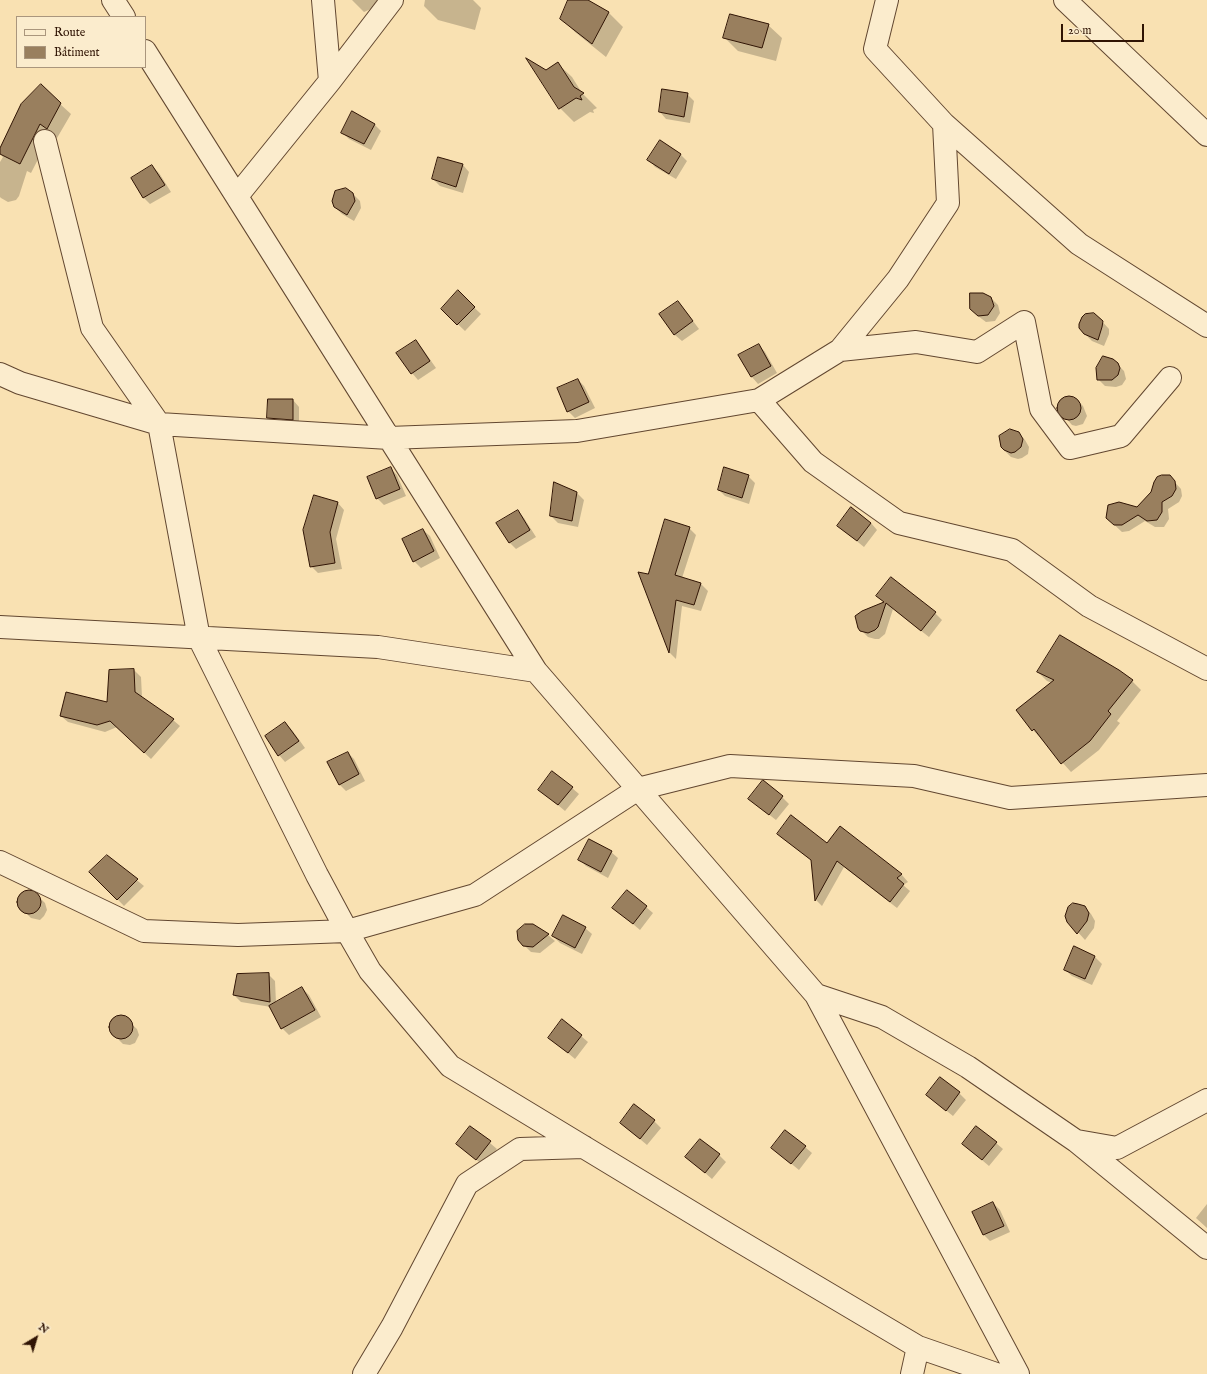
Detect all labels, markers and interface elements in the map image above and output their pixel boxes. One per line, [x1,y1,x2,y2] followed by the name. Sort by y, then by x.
[16,16,146,68] legend
[1063,16,1146,42] scale bar
[1068,23,1091,38] text: 20 m
[54,25,85,40] text: Route
[54,45,100,60] text: Bâtiment
[16,1318,56,1358] north arrow
[35,1320,51,1337] text: N

